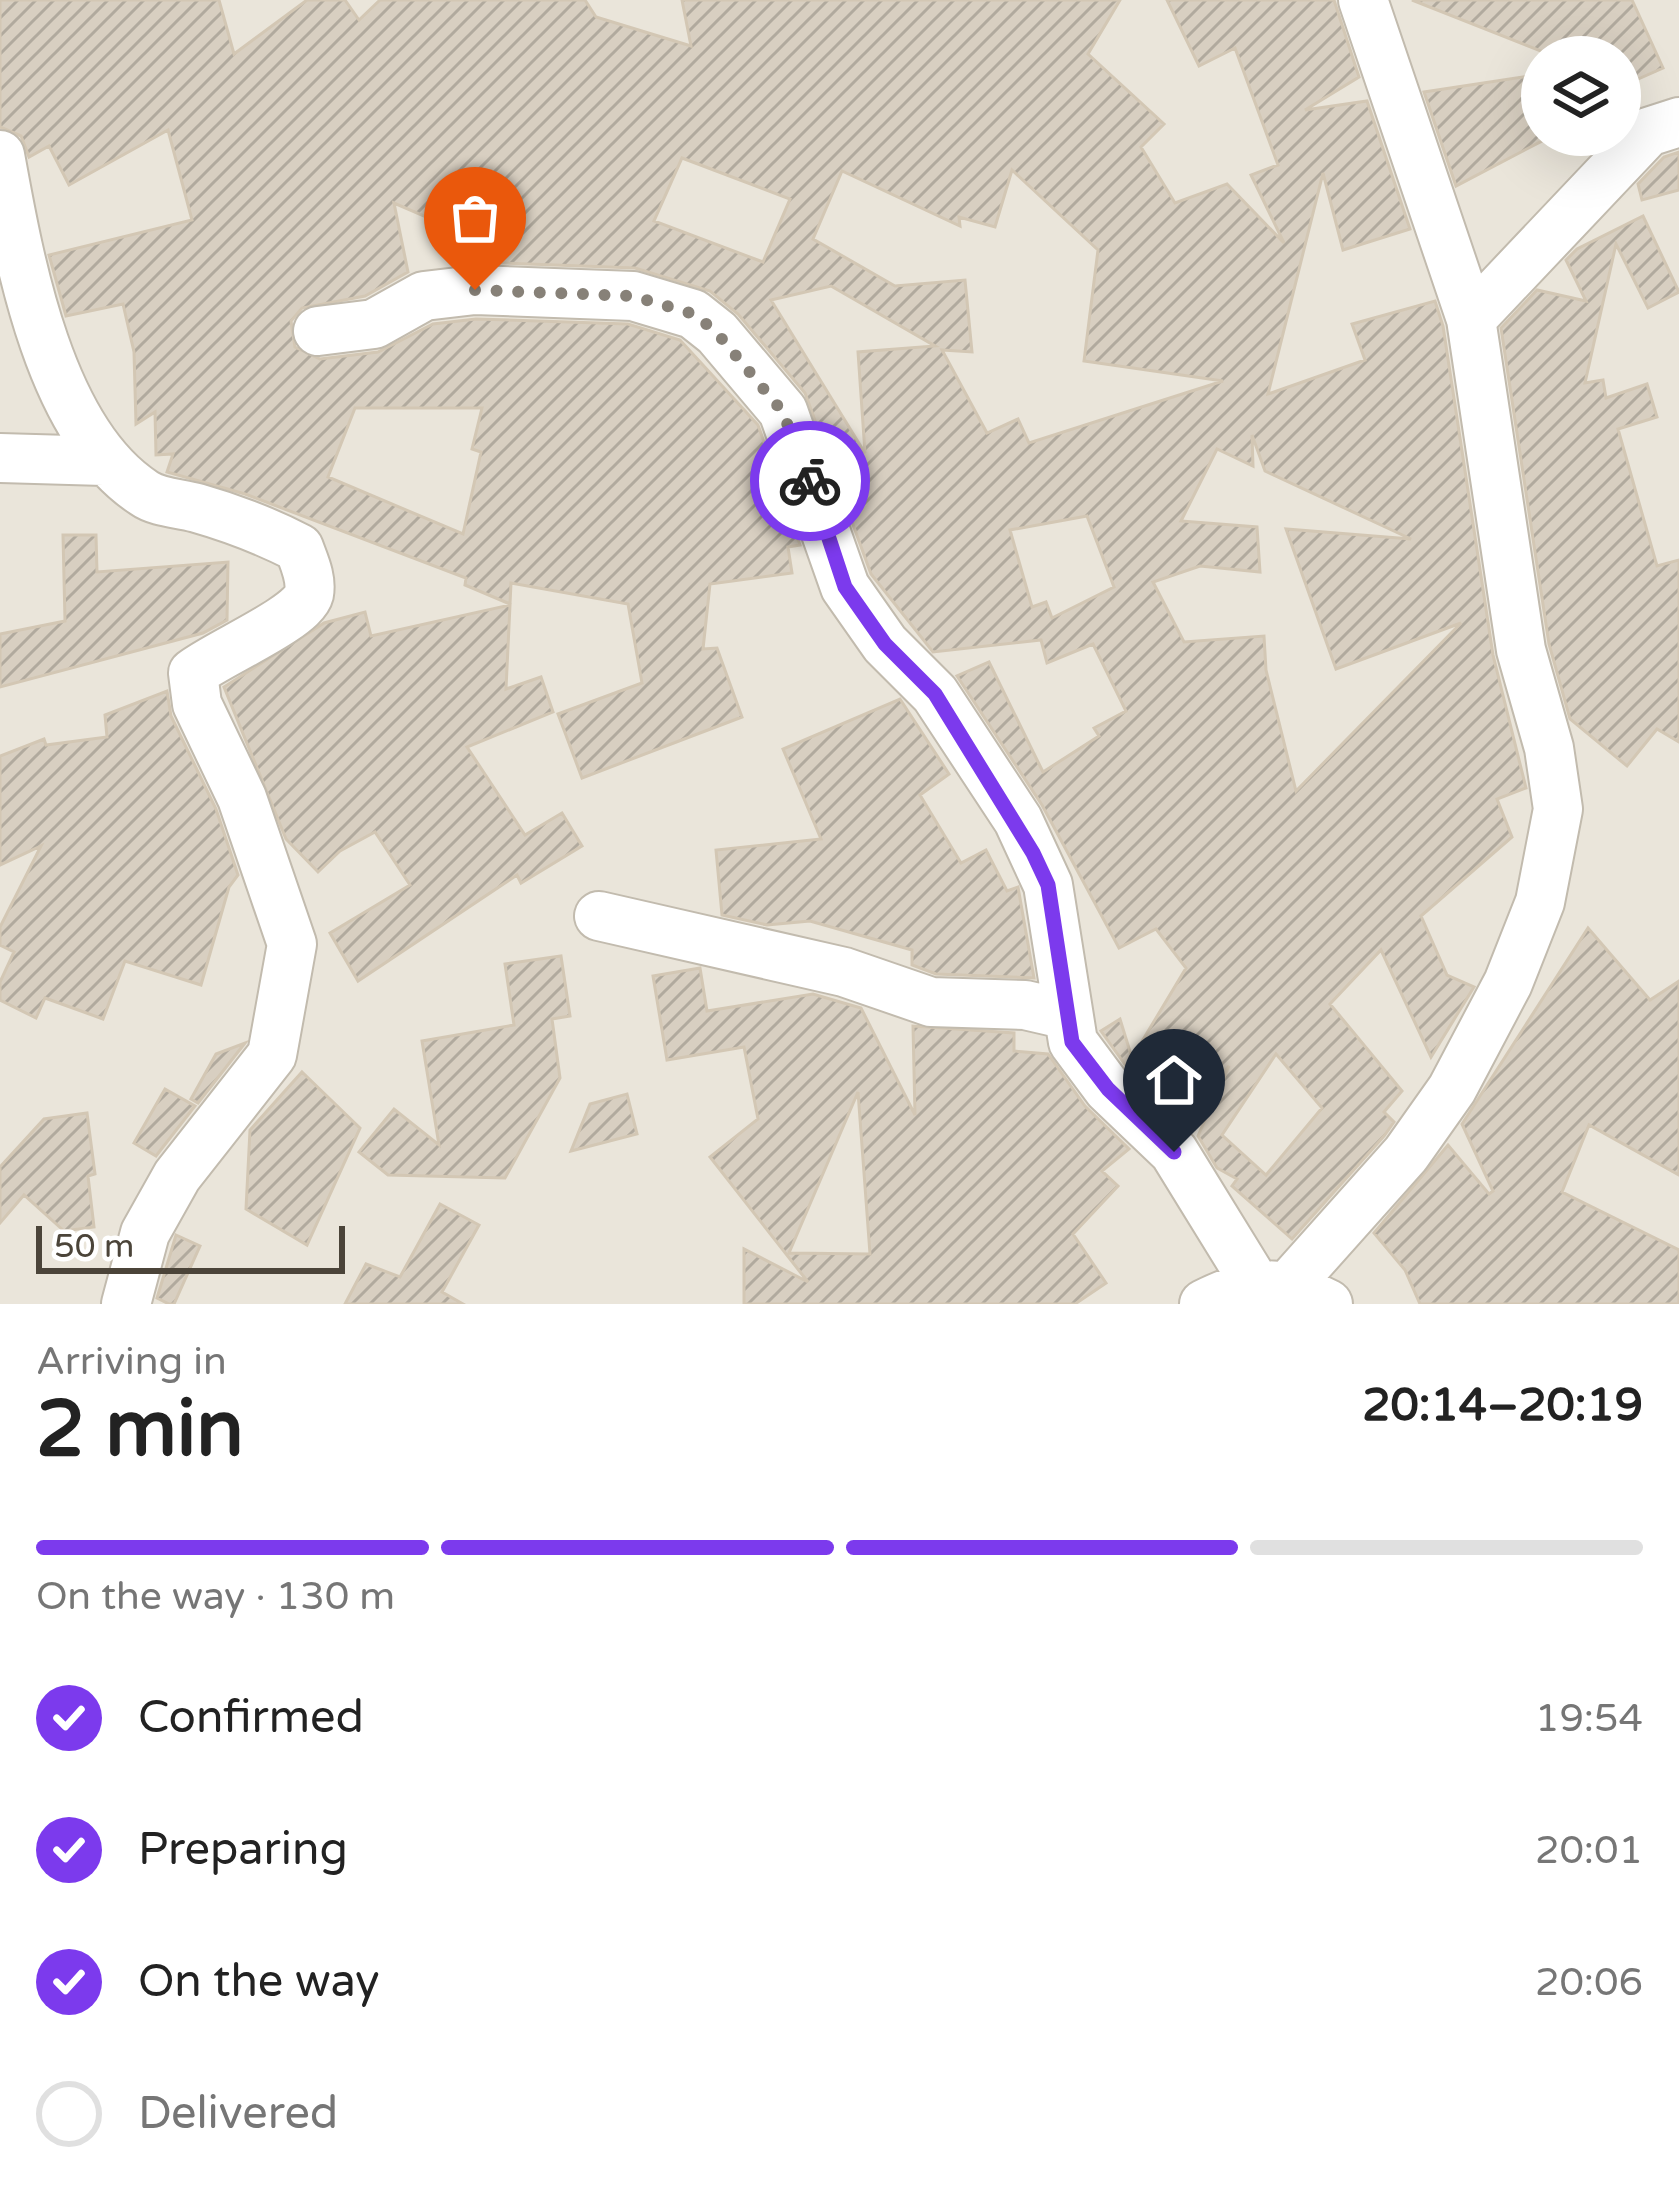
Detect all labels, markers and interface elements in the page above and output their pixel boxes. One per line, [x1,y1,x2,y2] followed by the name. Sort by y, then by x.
[1521,36,1641,156] map controls
[1521,36,1641,156] button: layers
[424,167,526,290] pin
[442,185,508,251] icon: bag
[750,421,870,541] courier
[777,448,843,514] icon: bike
[1123,1029,1225,1152] pin
[1141,1047,1207,1113] icon: home
[36,1220,345,1273] scale bar
[54,1227,134,1266] text: 50 m
[36,1338,227,1385] text: Arriving in
[1362,1379,1643,1433] text: 20:14–20:19
[36,1383,244,1477] text: 2 min
[36,1573,395,1620] text: On the way · 130 m
[36,1685,102,1751] icon: check
[138,1691,364,1745] text: Confirmed
[1535,1695,1643,1742] text: 19:54
[36,1817,102,1883] icon: check
[138,1823,348,1877] text: Preparing
[1535,1827,1643,1874] text: 20:01
[36,1949,102,2015] icon: check
[138,1955,379,2009] text: On the way
[1535,1959,1643,2006] text: 20:06
[138,2087,338,2141] text: Delivered

